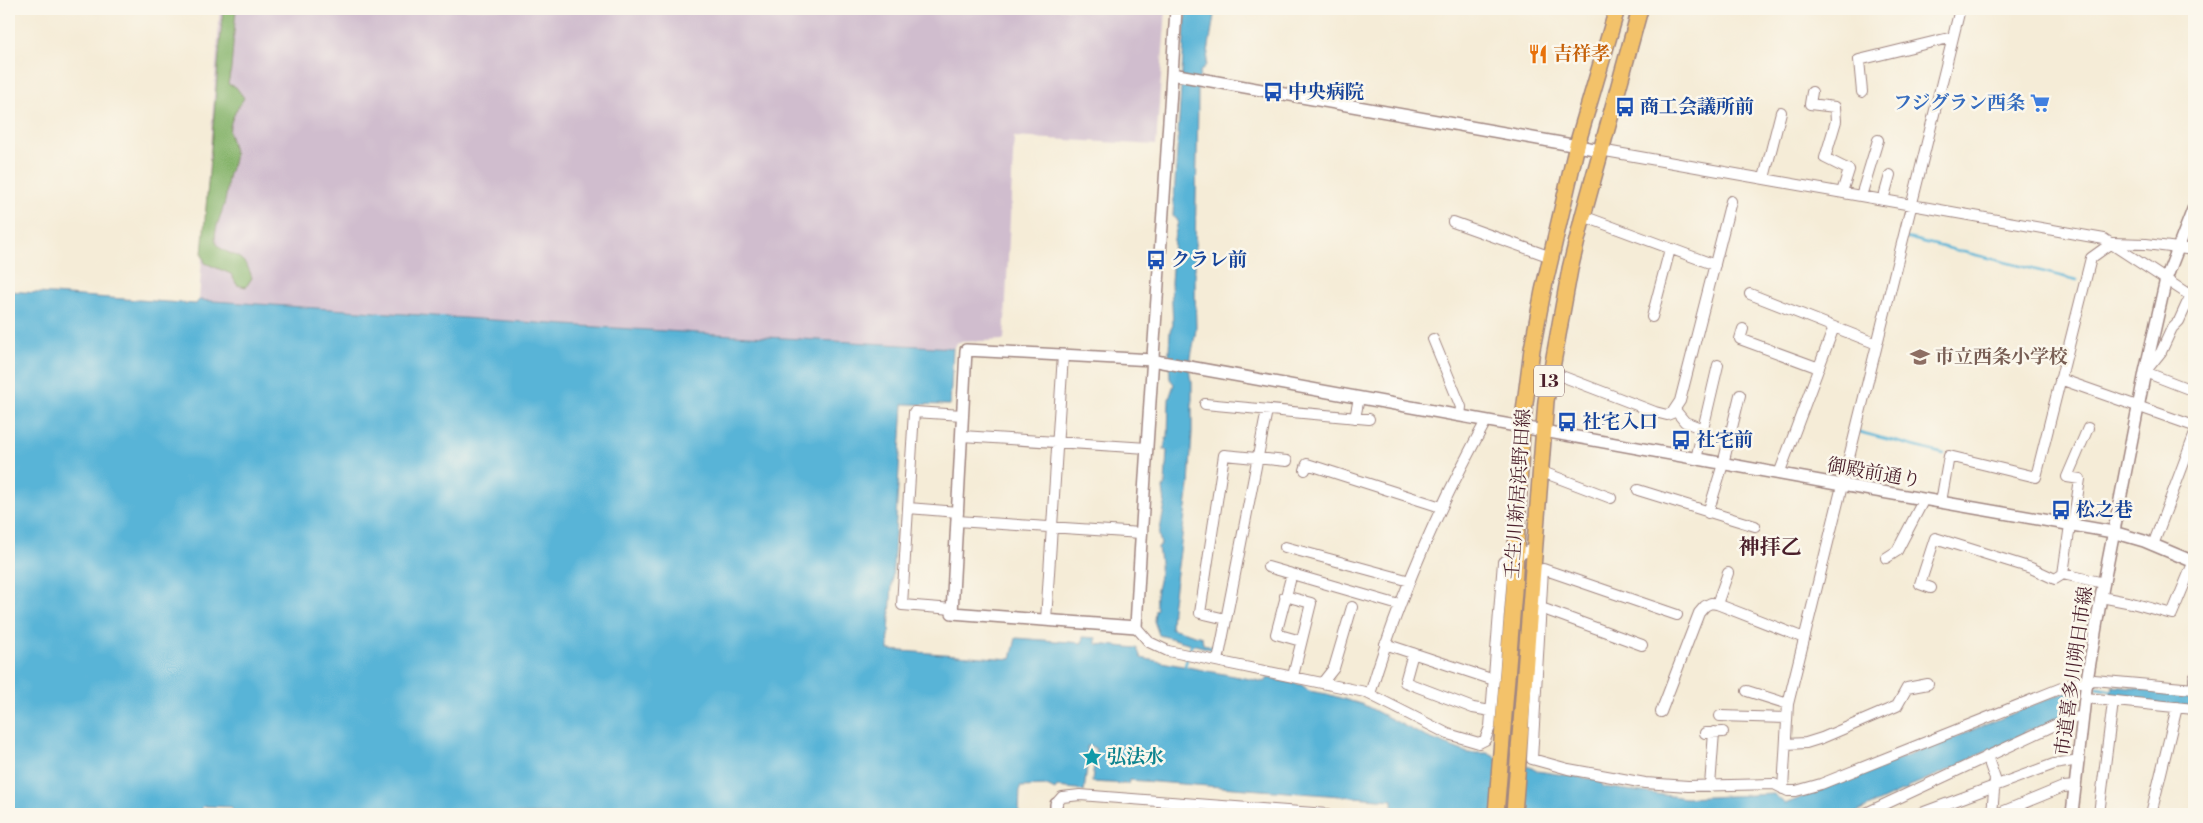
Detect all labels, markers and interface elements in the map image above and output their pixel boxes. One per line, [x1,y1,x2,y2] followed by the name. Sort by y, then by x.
[1553,42,1610,66] place label: 吉祥孝
[1527,43,1549,65] restaurant icon: 吉祥孝
[1288,80,1364,104] place label: 中央病院
[1262,81,1284,103] bus stop icon: 中央病院
[1893,91,2025,115] place label: フジグラン西条
[2029,92,2051,114] supermarket icon: フジグラン西条
[1640,95,1754,119] place label: 商工会議所前
[1614,96,1636,118] bus stop icon: 商工会議所前
[1171,248,1247,272] place label: クラレ前
[1145,249,1167,271] bus stop icon: クラレ前
[1935,345,2068,369] place label: 市立西条小学校
[1909,346,1931,368] school or university icon: 市立西条小学校
[1534,366,1564,396] road number: 13
[1500,408,1536,580] street label: 壬生川新居浜野田線
[1582,410,1658,434] place label: 社宅入口
[1556,411,1578,433] bus stop icon: 社宅入口
[1696,428,1753,452] place label: 社宅前
[1670,429,1692,451] bus stop icon: 社宅前
[1825,453,1923,493] street label: 御殿前通り
[2076,498,2133,522] place label: 松之巷
[2050,499,2072,521] bus stop icon: 松之巷
[1739,535,1802,561] district label: 神拝乙
[2050,585,2098,757] street label: 市道喜多川朔日市線
[1107,745,1164,769] place label: 弘法水
[1081,746,1103,768] place icon: 弘法水

